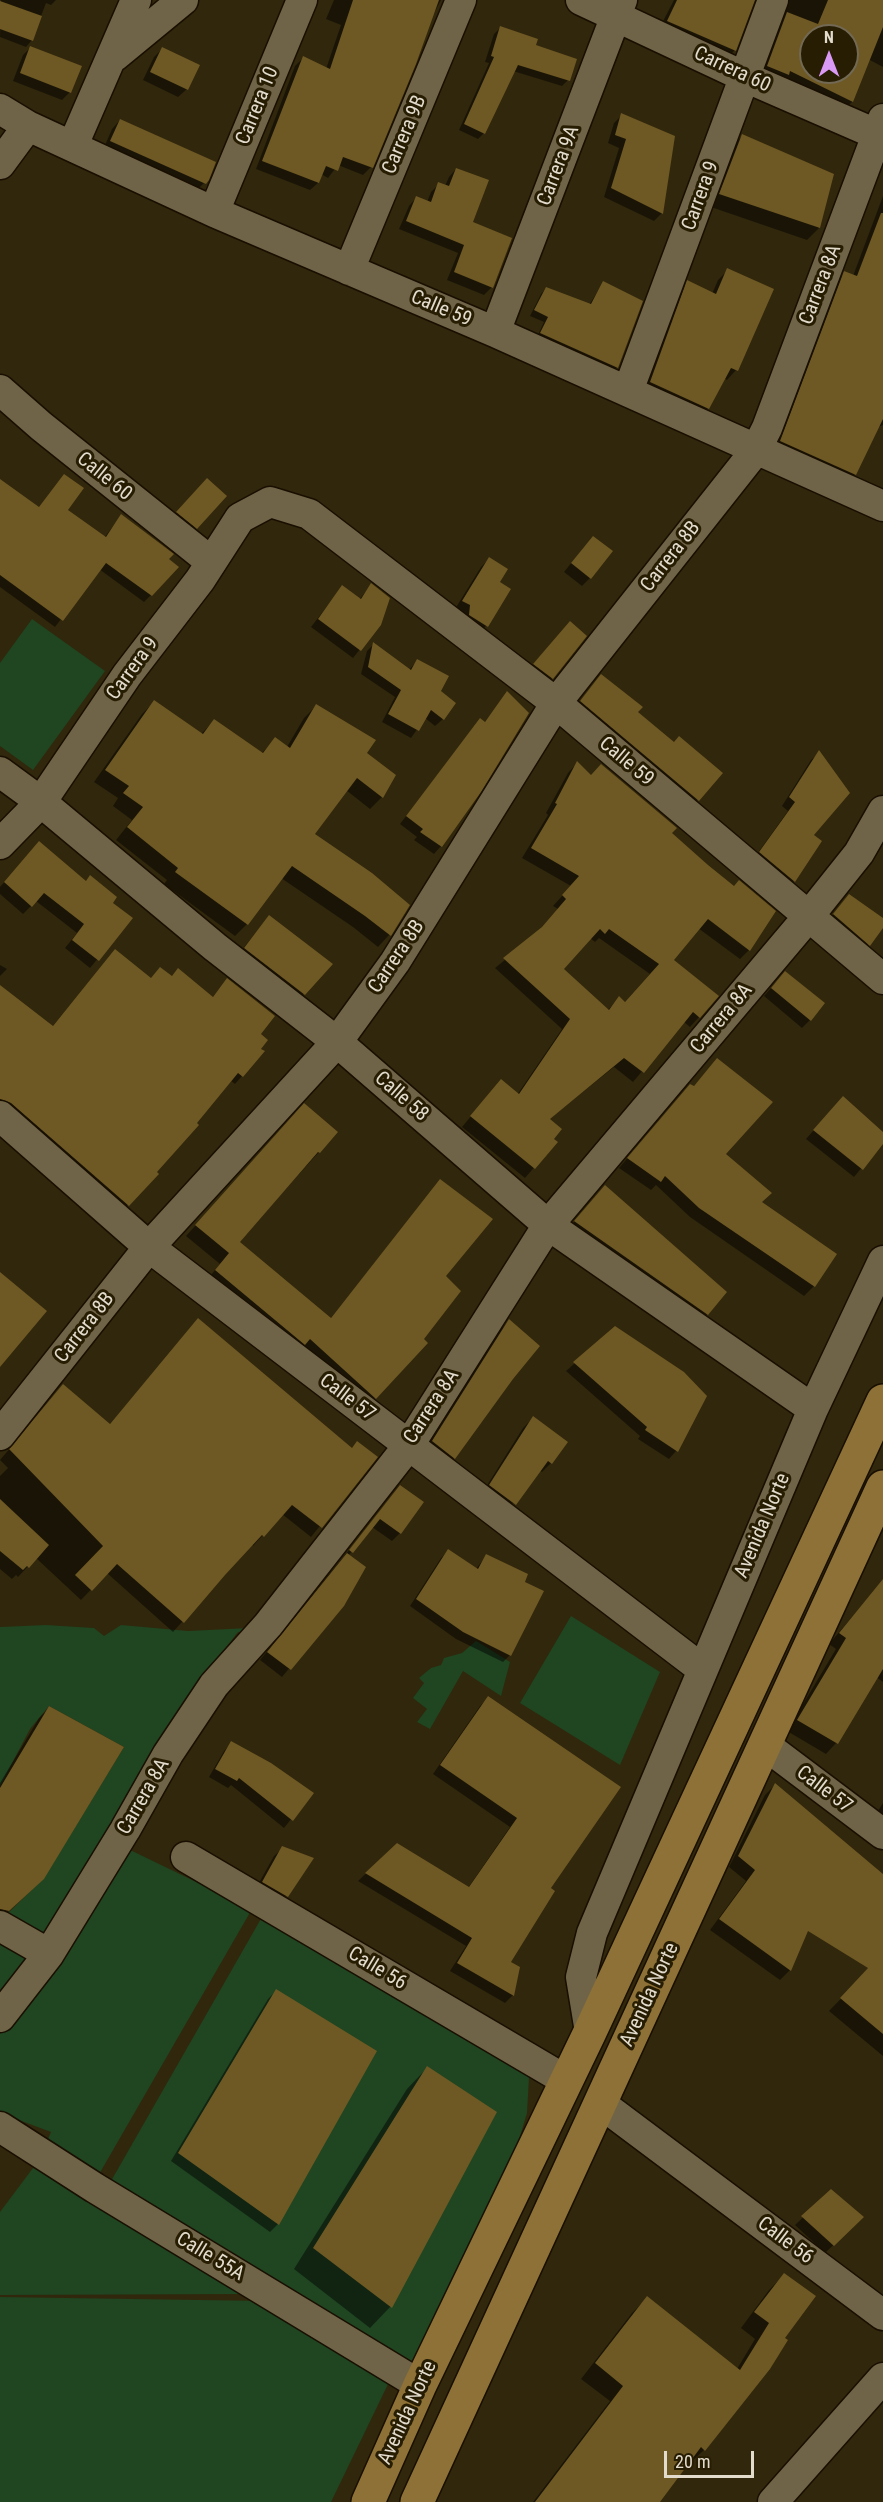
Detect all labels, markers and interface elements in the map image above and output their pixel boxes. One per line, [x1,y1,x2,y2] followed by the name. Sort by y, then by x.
[799,24,859,84] north arrow
[824,28,834,47] text: N
[690,42,774,98] street label: Carrera 60
[232,64,284,148] street label: Carrera 10
[378,92,432,178] street label: Carrera 9B
[533,123,585,209] street label: Carrera 9A
[677,158,725,234] street label: Carrera 9
[795,242,847,328] street label: Carrera 8A
[407,285,475,333] street label: Calle 59
[72,448,136,506] street label: Calle 60
[636,517,706,597] street label: Carrera 8B
[102,633,164,705] street label: Carrera 9
[594,732,658,792] street label: Calle 59
[364,916,430,998] street label: Carrera 8B
[686,979,758,1059] street label: Carrera 8A
[369,1067,433,1127] street label: Calle 58
[50,1288,120,1368] street label: Carrera 8B
[399,1365,465,1449] street label: Carrera 8A
[314,1369,380,1427] street label: Calle 57
[730,1470,796,1582] street label: Avenida Norte
[113,1755,175,1839] street label: Carrera 8A
[791,1761,857,1819] street label: Calle 57
[616,1939,684,2051] street label: Avenida Norte
[343,1942,411,1996] street label: Calle 56
[752,2212,818,2270] street label: Calle 56
[172,2227,248,2287] street label: Calle 55A
[374,2357,442,2469] street label: Avenida Norte
[667,2439,757,2477] scale bar
[675,2451,710,2472] text: 20 m

